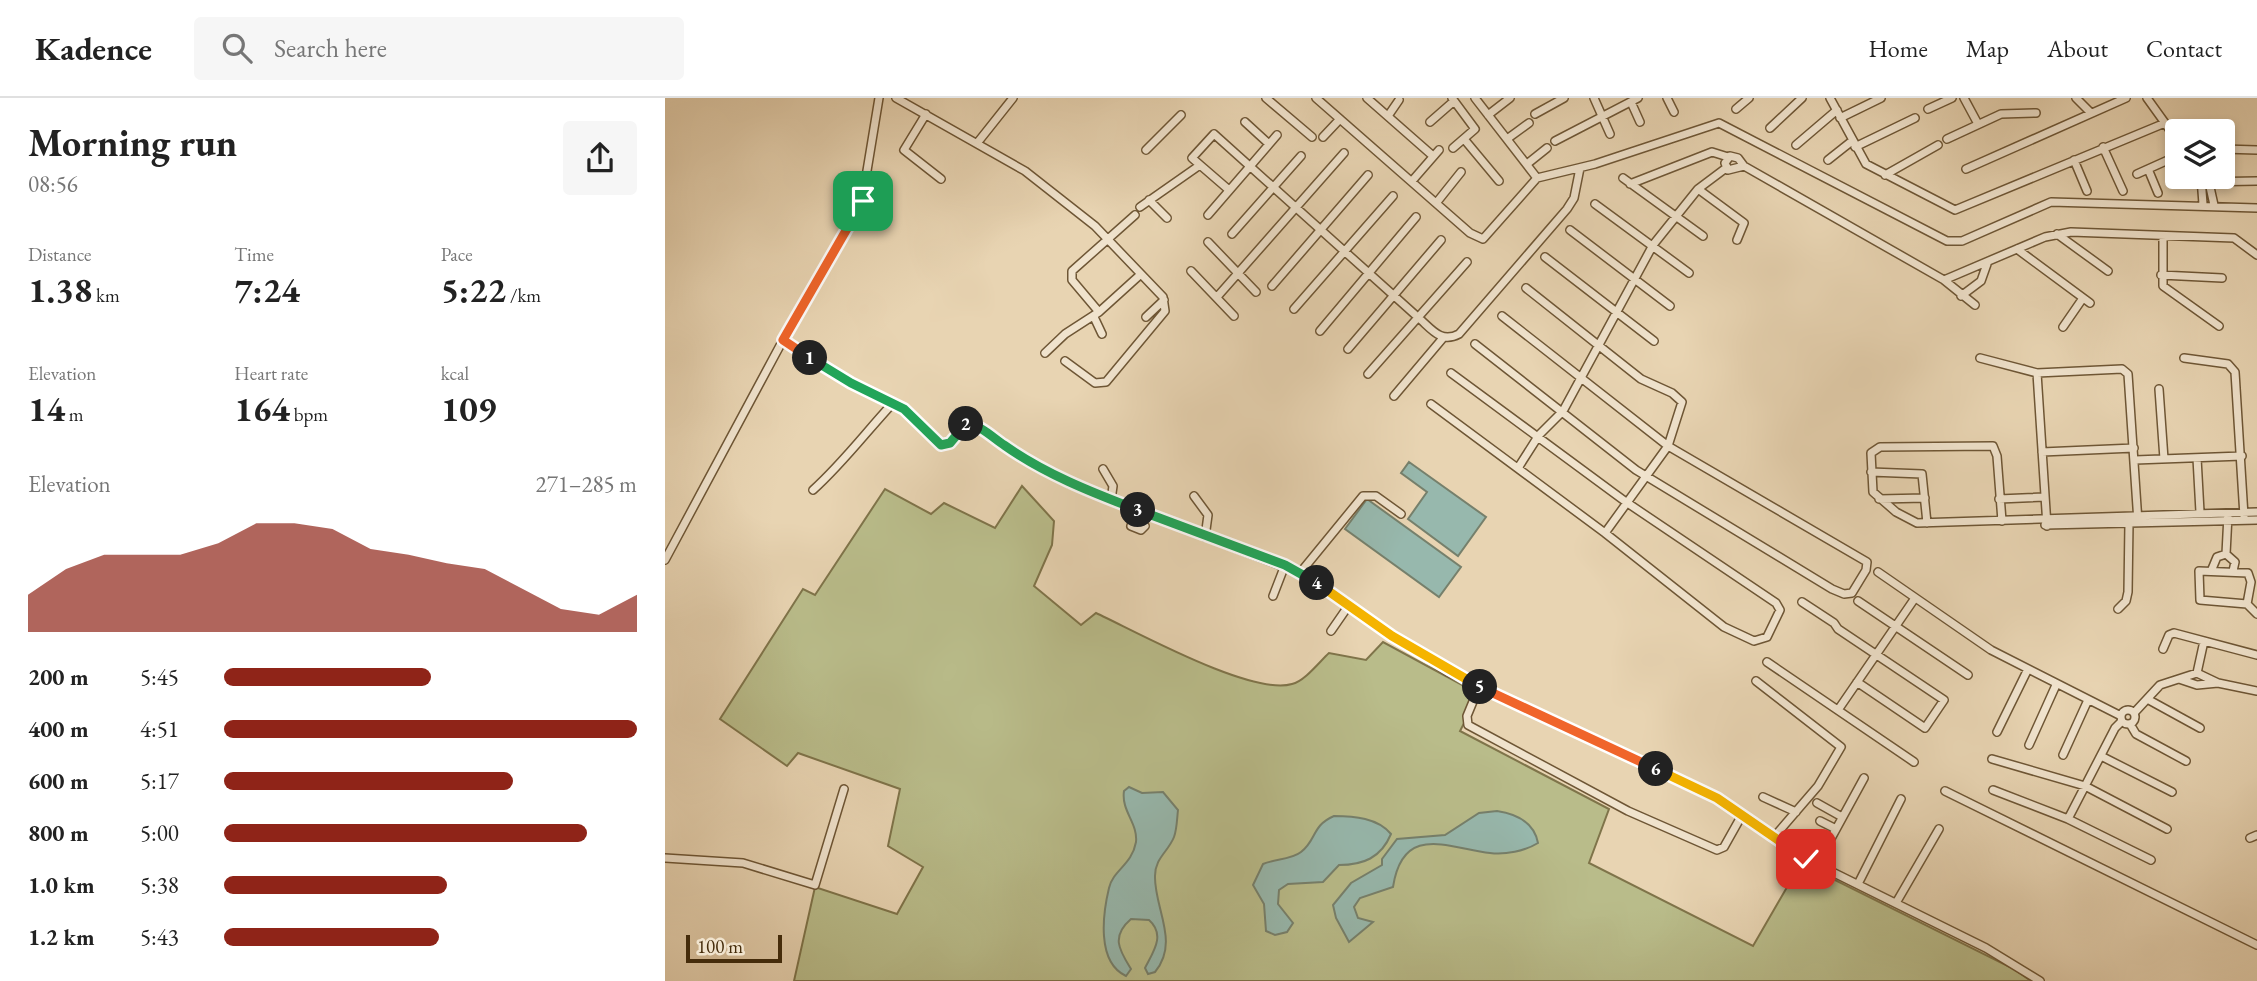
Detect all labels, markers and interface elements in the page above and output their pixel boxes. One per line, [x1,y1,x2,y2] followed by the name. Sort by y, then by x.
[194,17,684,80] search box
[35,27,152,70] text: Kadence
[218,29,256,67] icon: search
[274,31,387,65] text: Search here
[1868,33,1928,64] text: Home
[1966,33,2009,64] text: Map
[2047,33,2108,64] text: About
[2146,33,2222,64] text: Contact
[28,118,237,167] text: Morning run
[2165,119,2235,189] map controls
[2165,119,2235,189] button: layers
[563,121,637,195] button: share
[28,169,78,199] text: 08:56
[833,171,893,231] pin
[844,182,882,220] icon: arrive
[28,242,91,267] text: Distance
[234,242,274,267] text: Time
[441,242,473,267] text: Pace
[28,267,92,312] text: 1.38
[234,267,300,312] text: 7:24
[441,267,506,312] text: 5:22
[92,283,120,308] text: km
[506,283,541,308] text: /km
[793,341,827,376] pin: 1
[804,345,815,370] text: 1
[28,361,96,386] text: Elevation
[234,361,308,386] text: Heart rate
[441,361,469,386] text: kcal
[28,386,65,431] text: 14
[234,386,290,431] text: 164
[441,386,496,431] text: 109
[65,402,84,427] text: m
[290,402,328,427] text: bpm
[949,406,983,442] pin: 2
[960,411,971,436] text: 2
[28,469,111,499] text: Elevation
[536,469,637,499] text: 271–285 m
[1121,492,1155,528] pin: 3
[1132,497,1143,522] text: 3
[1299,566,1335,601] pin: 4
[1311,570,1322,595] text: 4
[28,662,89,692] text: 200 m
[140,662,179,692] text: 5:45
[1463,670,1497,704] pin: 5
[1474,674,1485,699] text: 5
[28,714,89,744] text: 400 m
[140,714,179,744] text: 4:51
[1639,752,1674,786] pin: 6
[1650,756,1661,781] text: 6
[28,766,89,796] text: 600 m
[140,766,179,796] text: 5:17
[28,818,89,848] text: 800 m
[140,818,179,848] text: 5:00
[1776,829,1836,889] pin
[1787,840,1825,878] icon: check
[28,870,95,900] text: 1.0 km
[140,870,179,900] text: 5:38
[28,922,95,952] text: 1.2 km
[140,922,179,952] text: 5:43
[686,932,782,964] scale bar
[697,934,743,959] text: 100 m

